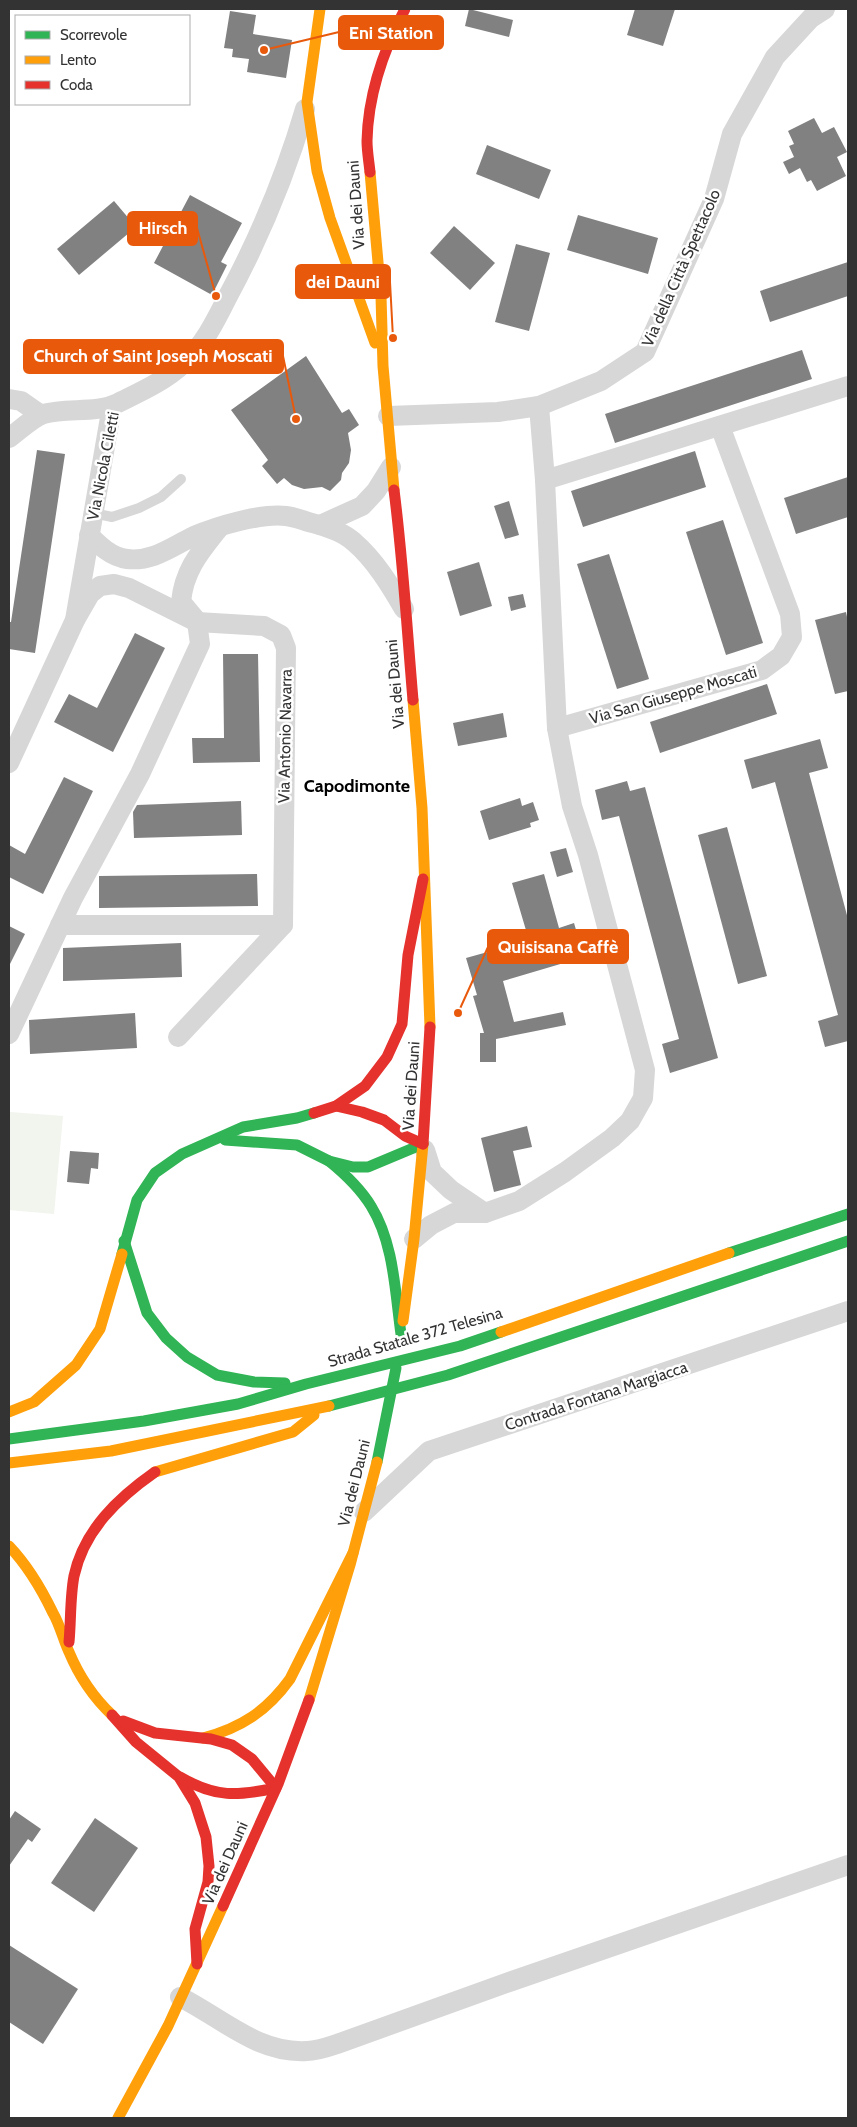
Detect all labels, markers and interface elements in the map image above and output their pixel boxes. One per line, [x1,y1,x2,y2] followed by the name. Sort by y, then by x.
[15,15,190,105] legend
[339,16,443,49] callout: Eni Station
[349,22,433,44] text: Eni Station
[60,26,128,44] text: Scorrevole
[60,51,97,69] text: Lento
[60,76,94,94] text: Coda
[343,160,369,250] street label: Via dei Dauni
[638,186,724,350] street label: Via della Città Spettacolo
[128,212,197,245] callout: Hirsch
[139,217,187,239] text: Hirsch
[296,265,390,298] callout: dei Dauni
[306,271,380,293] text: dei Dauni
[24,340,283,373] callout: Church of Saint Joseph Moscati
[33,345,273,367] text: Church of Saint Joseph Moscati
[83,410,123,522] street label: Via Nicola Ciletti
[382,639,408,729] street label: Via dei Dauni
[587,662,759,728] street label: Via San Giuseppe Moscati
[274,668,296,803] street label: Via Antonio Navarra
[304,775,410,797] district label: Capodimonte
[488,930,628,963] callout: Quisisana Caffè
[498,936,618,958] text: Quisisana Caffè
[398,1041,424,1131] street label: Via dei Dauni
[326,1303,505,1371] street label: Strada Statale 372 Telesina
[502,1357,690,1435] street label: Contrada Fontana Margiacca
[334,1437,374,1529] street label: Via dei Dauni
[198,1818,252,1908] street label: Via dei Dauni

